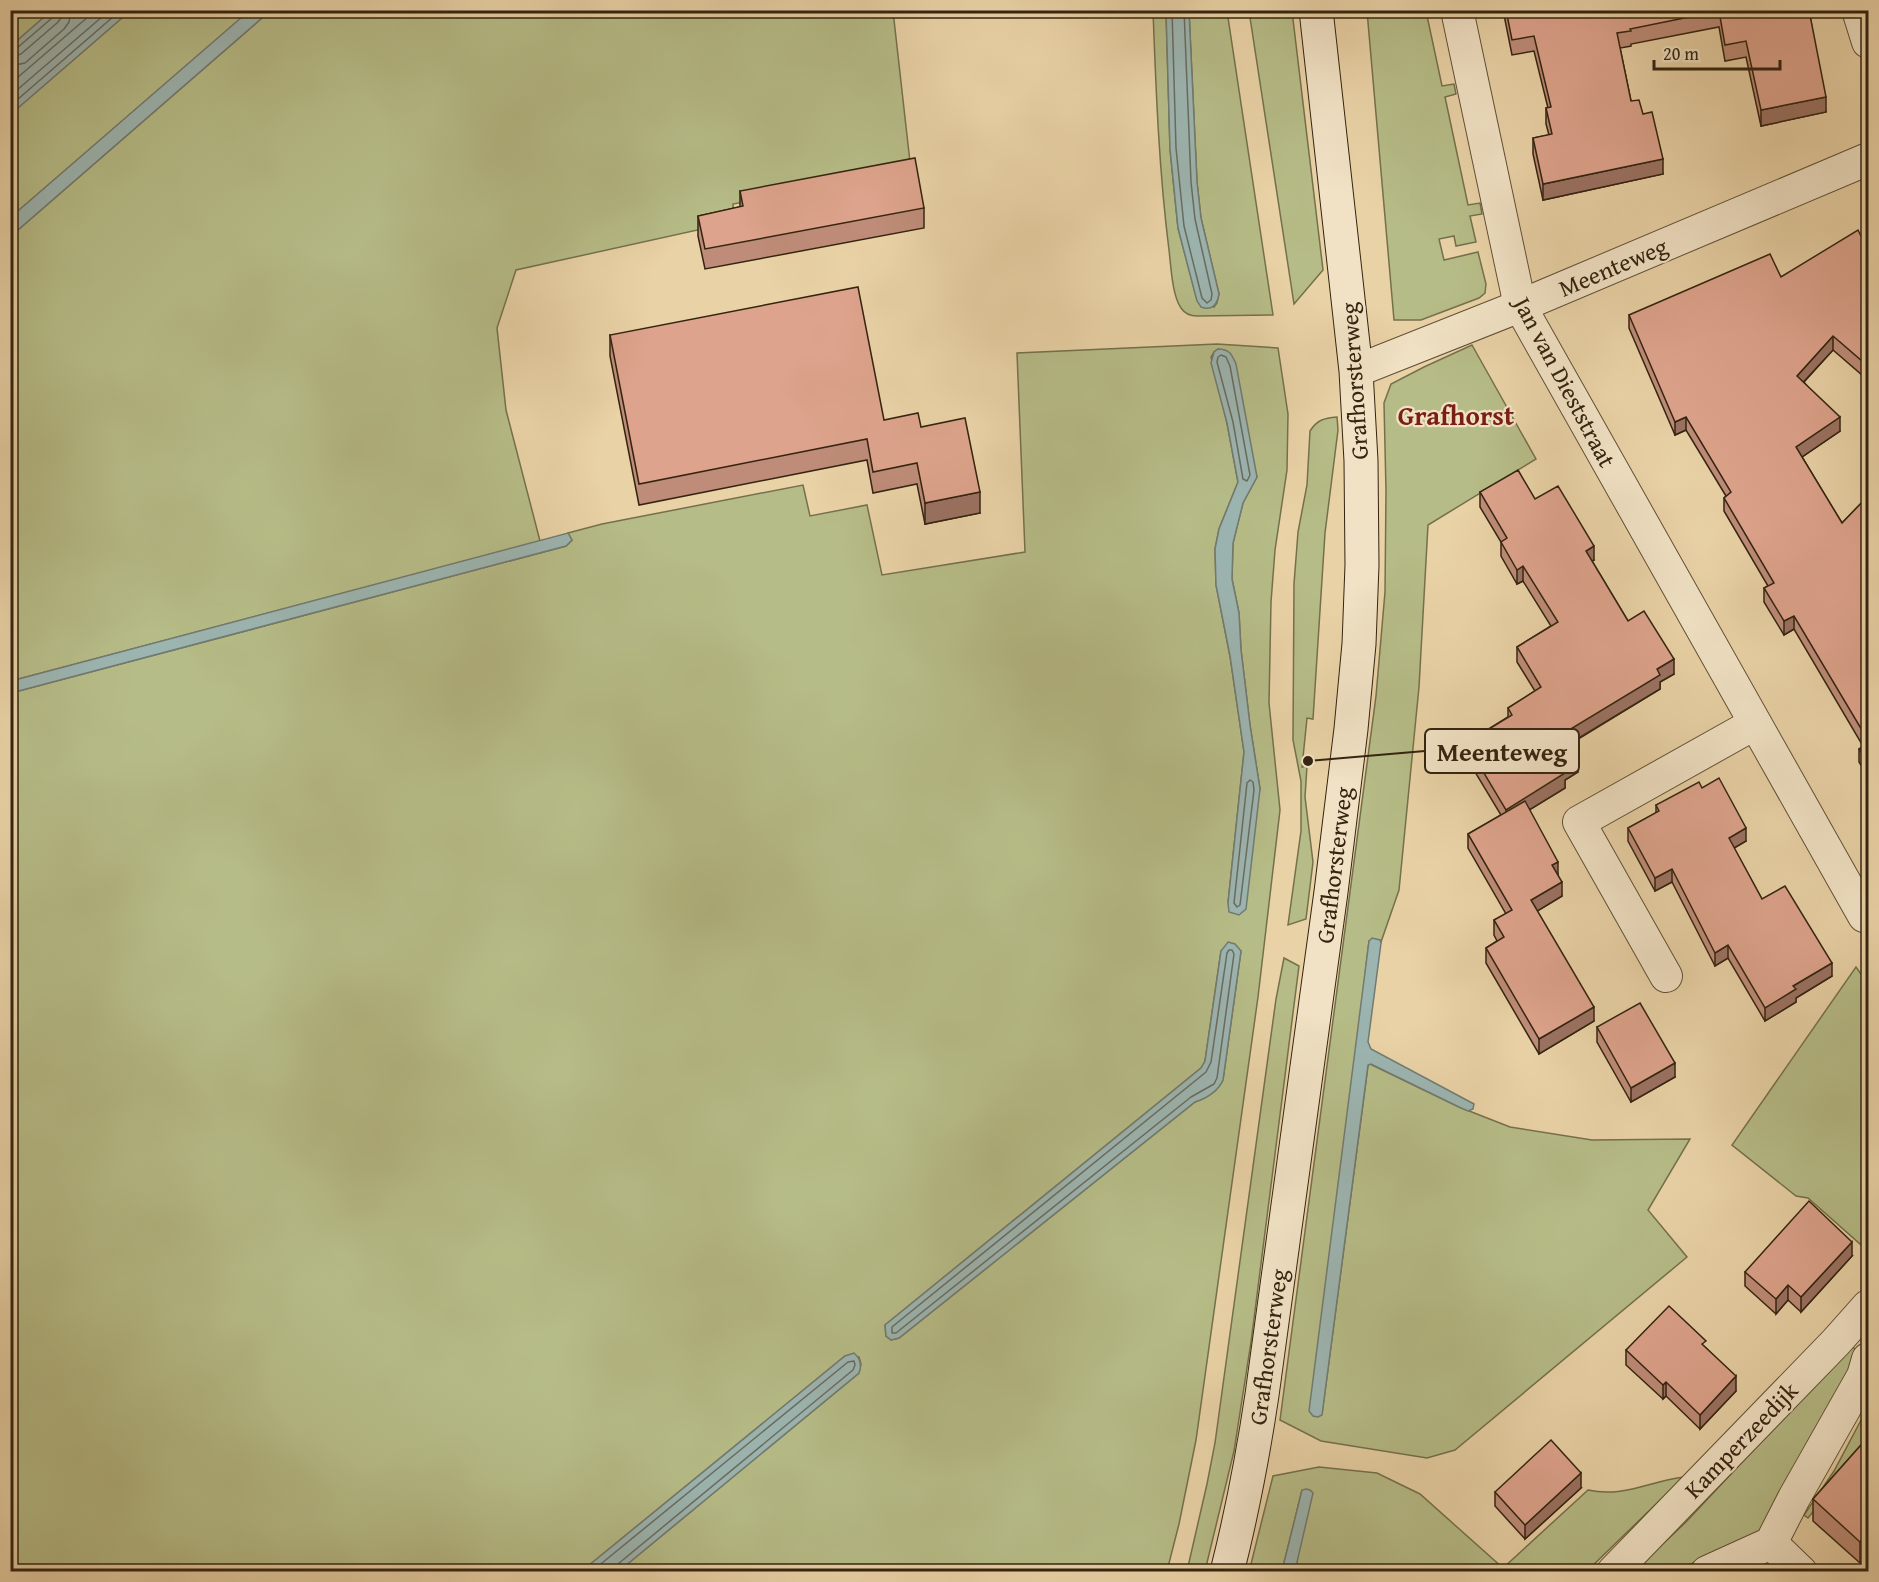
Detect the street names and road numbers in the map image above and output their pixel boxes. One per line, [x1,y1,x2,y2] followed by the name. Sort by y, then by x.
[1553,228,1673,306] street label: Meenteweg
[1504,288,1625,474] street label: Jan van Dieststraat
[1331,301,1377,461] street label: Grafhorsterweg
[1307,785,1361,945] street label: Grafhorsterweg
[1240,1267,1296,1427] street label: Grafhorsterweg
[1676,1373,1806,1506] street label: Kamperzeedijk

